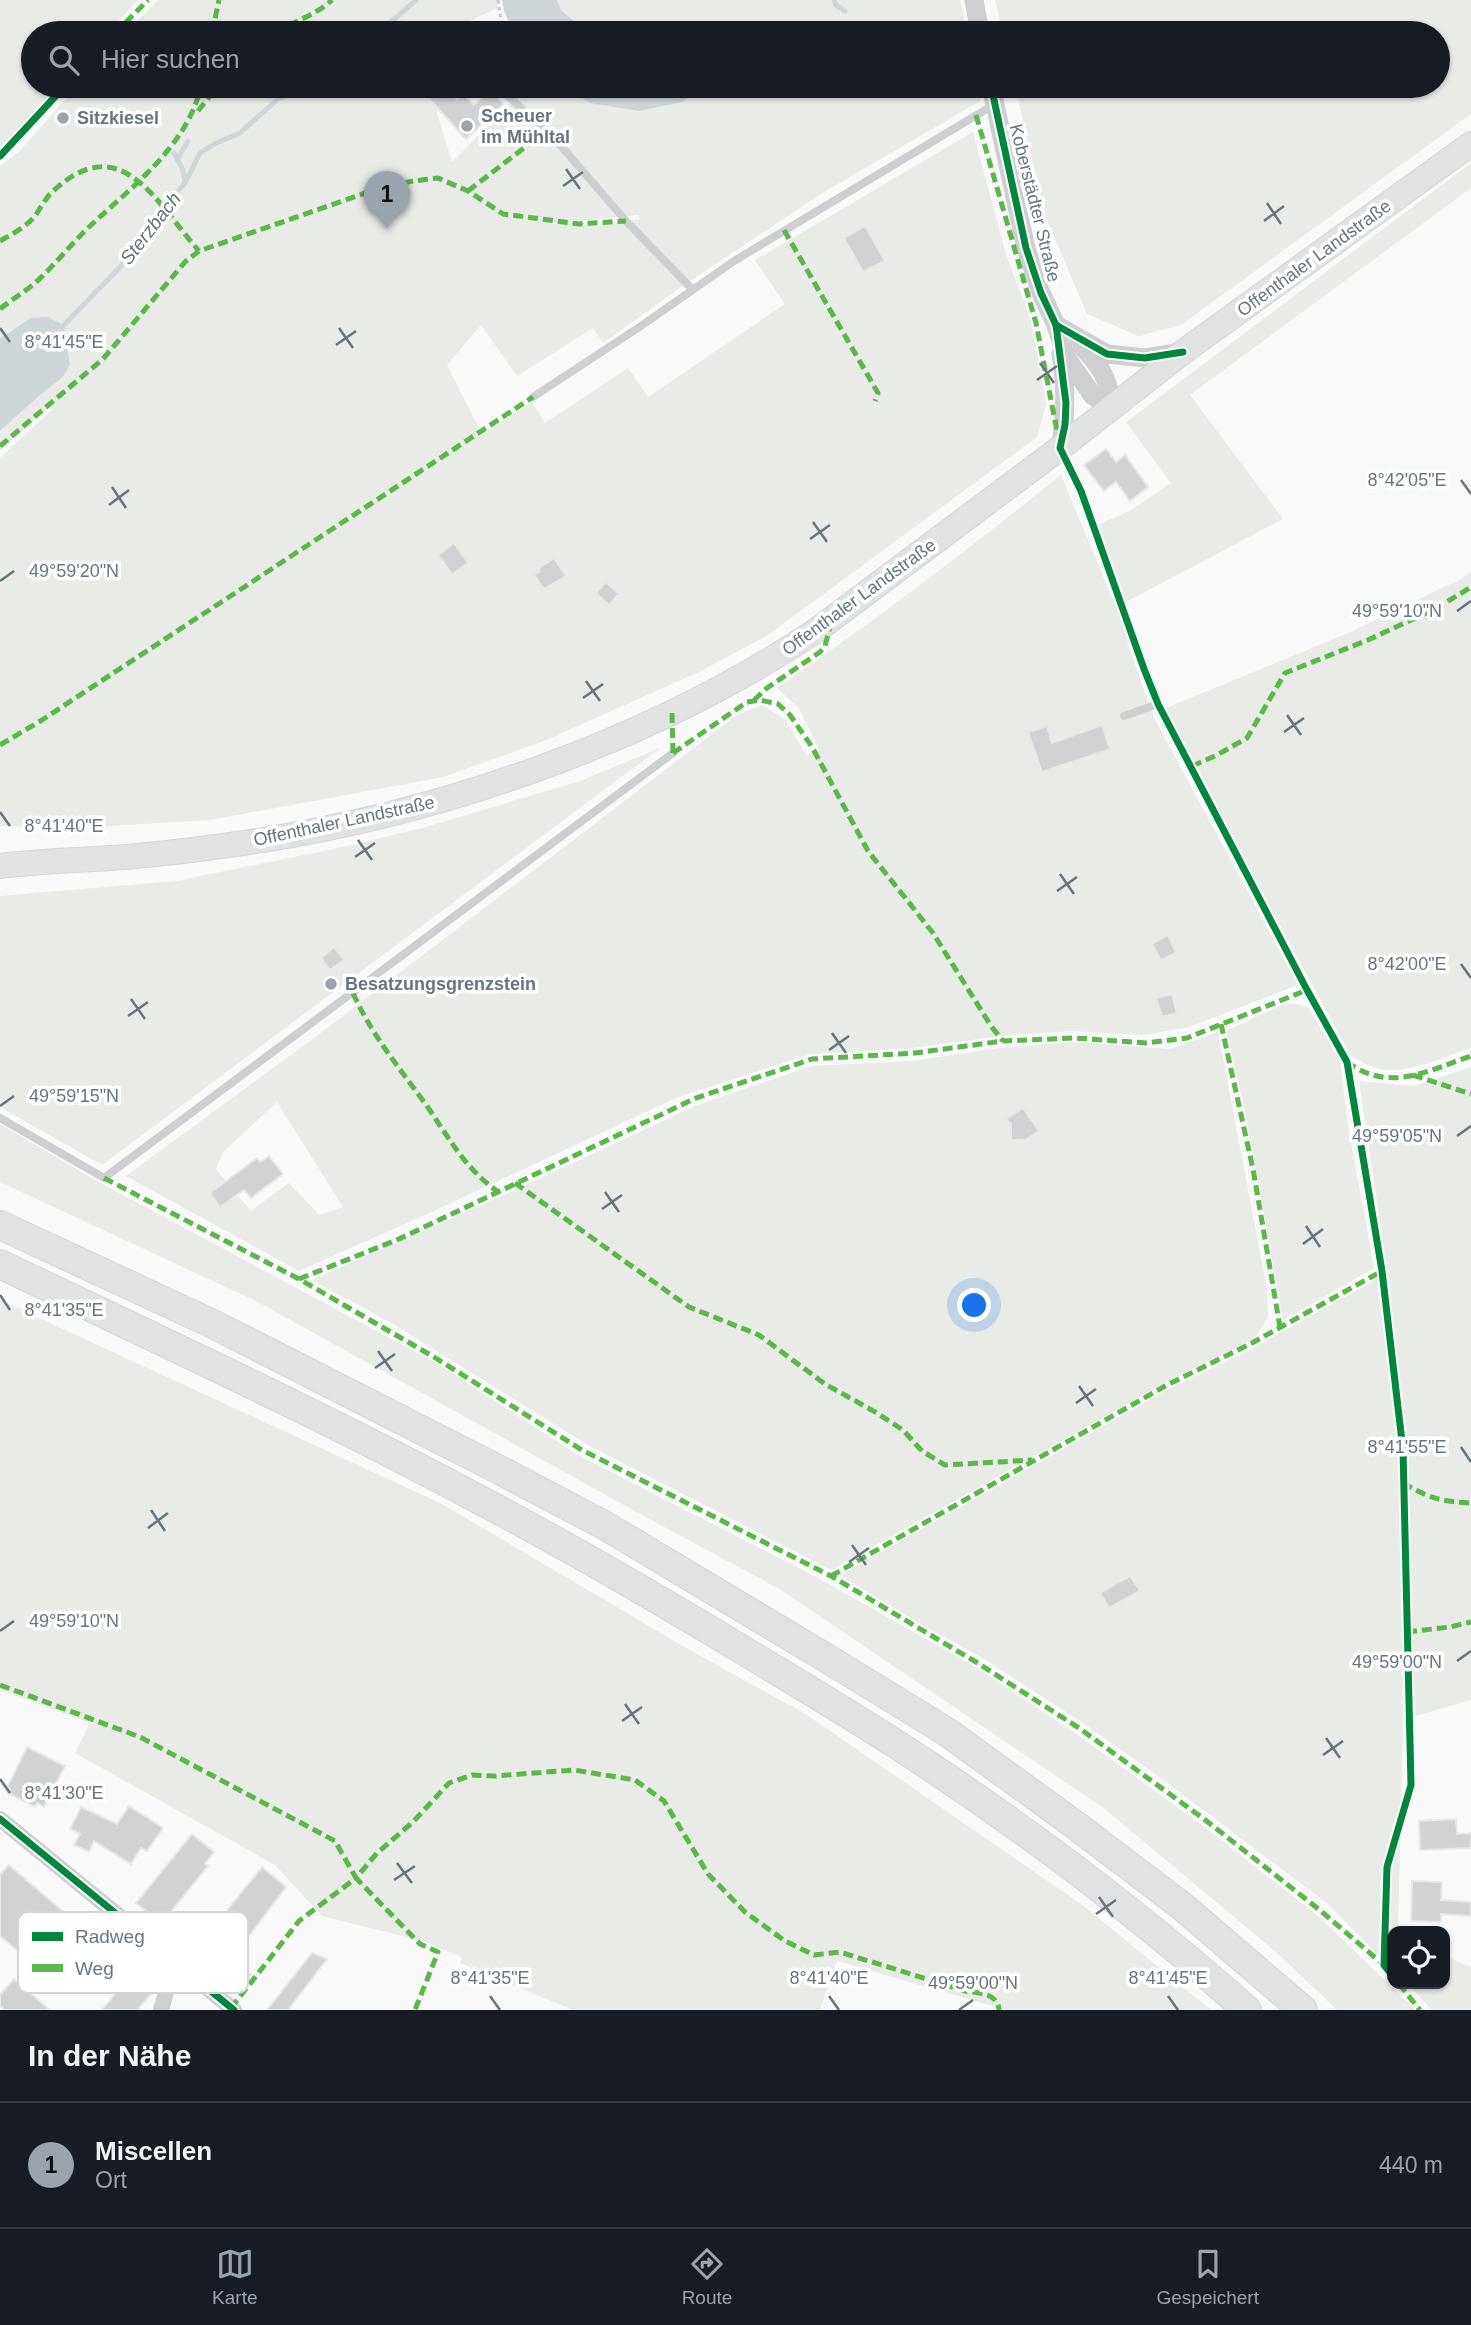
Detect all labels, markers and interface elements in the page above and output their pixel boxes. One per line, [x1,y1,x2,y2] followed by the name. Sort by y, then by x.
[21,21,1450,98] search box
[45,41,83,79] icon: search
[101,44,240,74] text: Hier suchen
[481,106,570,147] place label: Scheuer im Mühltal
[77,108,159,128] place label: Sitzkiesel
[55,110,71,126] marker: Sitzkiesel
[459,118,475,134] marker: Scheuer im Mühltal
[1006,122,1064,284] street label: Koberstädter Straße
[364,171,410,229] pin: 1
[116,188,185,268] water label: Sterzbach
[1233,196,1395,320] street label: Offenthaler Landstraße
[24,332,104,352] text: 8°41'45"E
[1367,470,1447,490] text: 8°42'05"E
[778,535,940,659] street label: Offenthaler Landstraße
[29,561,119,581] text: 49°59'20"N
[1352,601,1442,621] text: 49°59'10"N
[252,792,436,850] street label: Offenthaler Landstraße
[24,816,104,836] text: 8°41'40"E
[1367,954,1447,974] text: 8°42'00"E
[345,974,536,994] place label: Besatzungsgrenzstein
[323,976,339,992] marker: Besatzungsgrenzstein
[29,1086,119,1106] text: 49°59'15"N
[1352,1126,1442,1146] text: 49°59'05"N
[957,1288,991,1322] your location
[24,1300,104,1320] text: 8°41'35"E
[1367,1437,1447,1457] text: 8°41'55"E
[29,1611,119,1631] text: 49°59'10"N
[1352,1652,1442,1672] text: 49°59'00"N
[24,1783,104,1803] text: 8°41'30"E
[18,1912,248,1993] legend
[75,1926,145,1947] text: Radweg
[1387,1926,1450,1989] map controls
[1387,1926,1450,1989] button: locate
[75,1958,114,1979] text: Weg
[450,1968,530,1988] text: 8°41'35"E
[789,1968,869,1988] text: 8°41'40"E
[1128,1968,1208,1988] text: 8°41'45"E
[928,1973,1018,1993] text: 49°59'00"N
[28,2039,191,2072] text: In der Nähe
[95,2136,212,2166] text: Miscellen
[45,2152,57,2178] text: 1
[1379,2152,1443,2178] text: 440 m
[95,2167,127,2193] text: Ort
[212,2245,257,2309] tab: Karte
[682,2245,732,2309] tab: Route
[1156,2245,1259,2309] tab: Gespeichert

